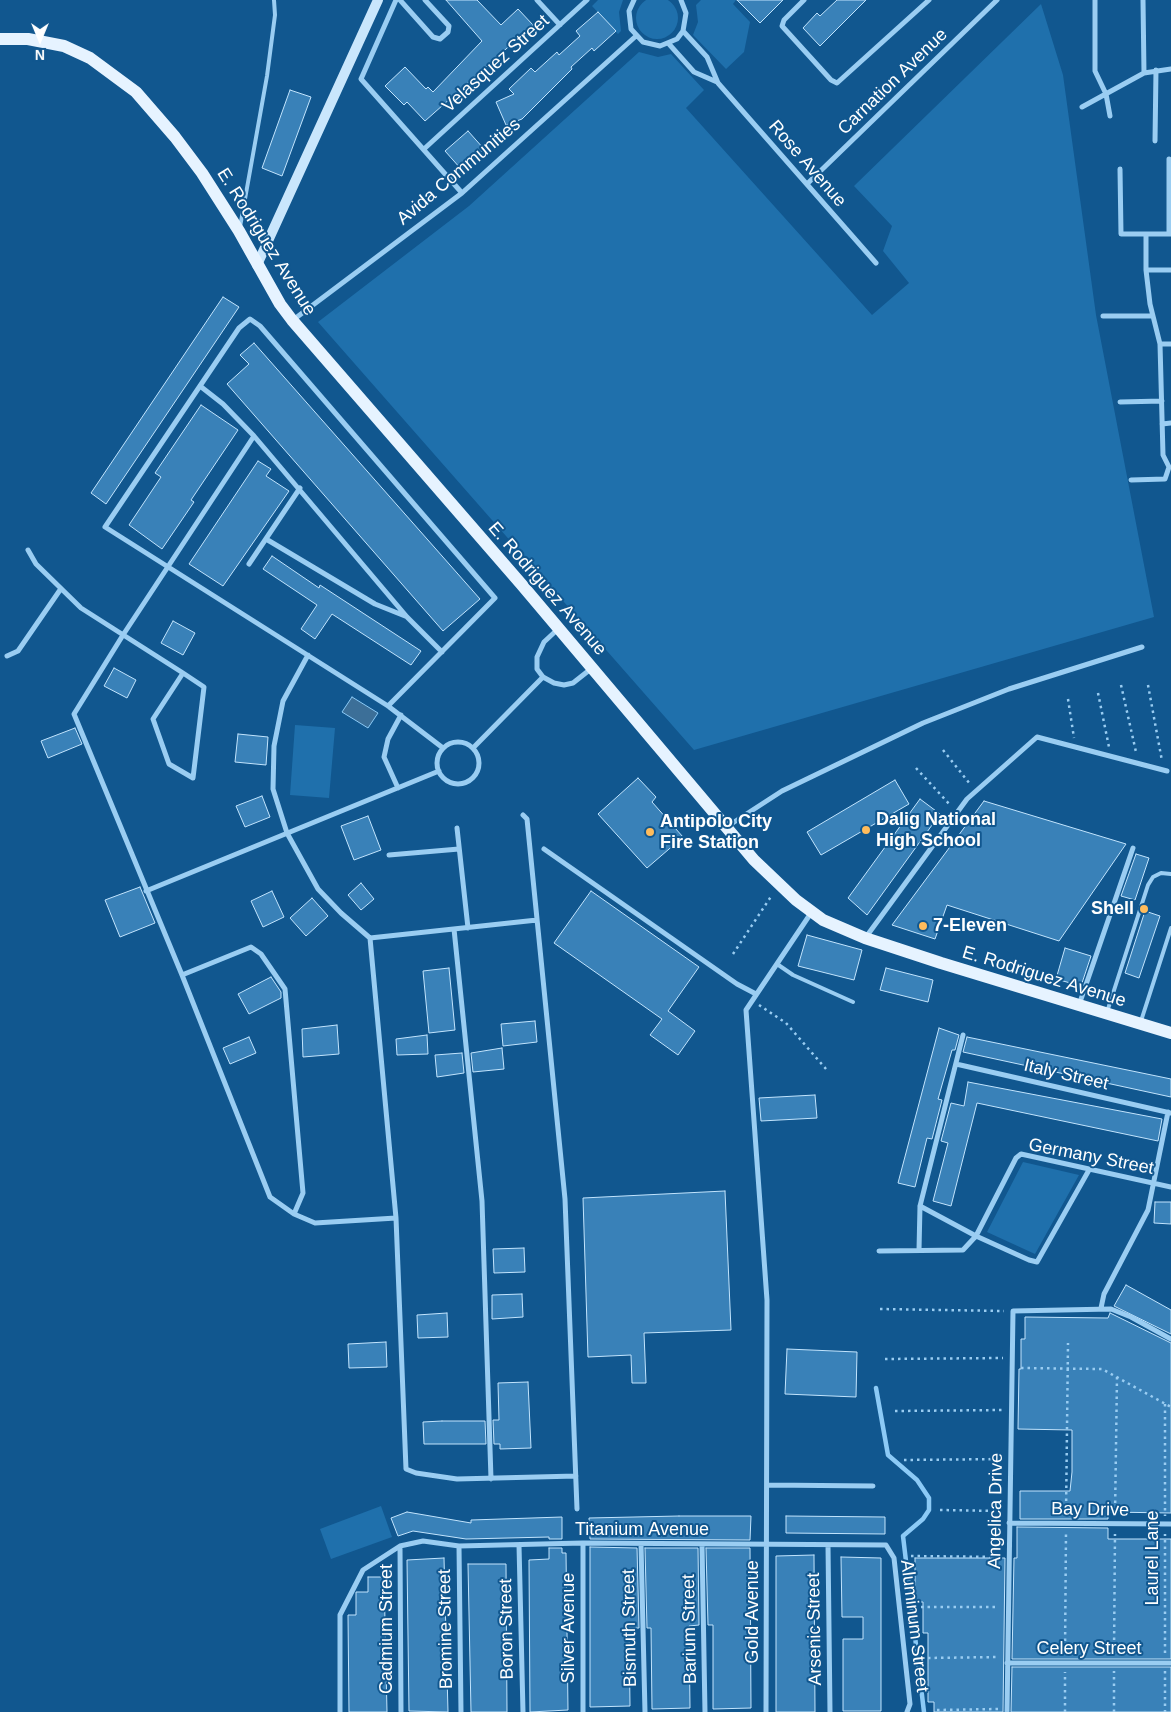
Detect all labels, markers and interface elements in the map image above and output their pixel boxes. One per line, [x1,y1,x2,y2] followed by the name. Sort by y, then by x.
[438,10,554,118] street label: Velasquez Street
[15,15,65,65] north arrow
[834,24,952,140] street label: Carnation Avenue
[35,47,45,63] text: N
[393,114,525,230] street label: Avida Communities
[764,116,850,212] street label: Rose Avenue
[212,164,320,320] street label: E. Rodriguez Avenue
[483,518,611,660] street label: E. Rodriguez Avenue
[876,809,996,852] place label: Dalig National High School
[660,811,772,854] place label: Antipolo City Fire Station
[860,824,872,836] marker: Dalig National High School
[644,826,656,838] marker: Antipolo City Fire Station
[1091,898,1134,920] place label: Shell
[1138,903,1150,915] marker: Shell
[933,915,1007,937] place label: 7-Eleven
[917,920,929,932] marker: 7-Eleven
[960,942,1128,1012] street label: E. Rodriguez Avenue
[1022,1055,1110,1095] street label: Italy Street
[1027,1134,1155,1180] street label: Germany Street
[984,1453,1008,1569] street label: Angelica Drive
[1051,1499,1129,1521] street label: Bay Drive
[1142,1510,1164,1606] street label: Laurel Lane
[575,1519,709,1541] street label: Titanium Avenue
[895,1559,933,1693] street label: Aluminum Street
[742,1560,764,1664] street label: Gold Avenue
[376,1564,398,1694] street label: Cadmium Street
[434,1569,458,1689] street label: Bromine Street
[618,1569,642,1687] street label: Bismuth Street
[803,1572,827,1686] street label: Arsenic Street
[558,1573,580,1683] street label: Silver Avenue
[678,1574,702,1684] street label: Barium Street
[495,1578,519,1680] street label: Boron Street
[1036,1638,1142,1660] street label: Celery Street

